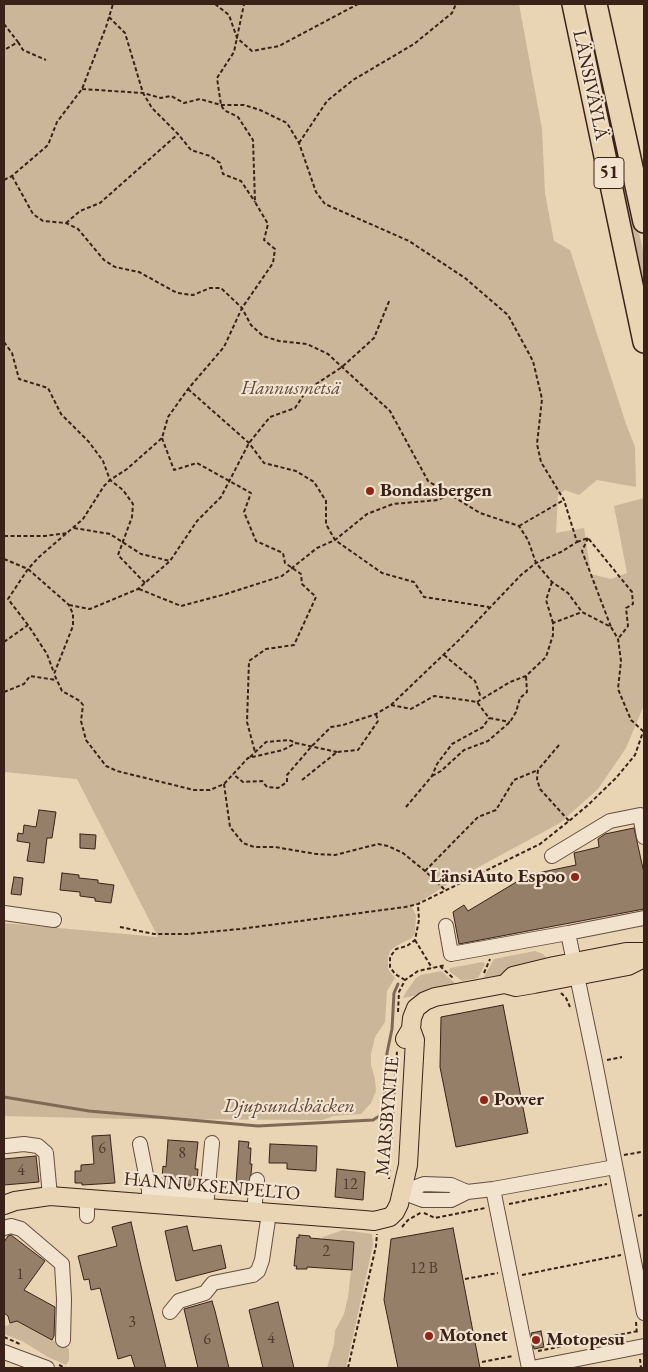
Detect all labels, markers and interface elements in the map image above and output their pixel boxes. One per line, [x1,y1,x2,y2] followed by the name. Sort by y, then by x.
[567,28,613,142] street label: LÄNSIVÄYLÄ
[594,158,624,188] road number: 51
[241,378,341,400] park label: Hannusmetsä
[380,480,492,502] place label: Bondasbergen
[364,485,376,497] marker: Bondasbergen
[430,866,565,888] place label: LänsiAuto Espoo
[569,871,581,883] marker: LänsiAuto Espoo
[371,1056,405,1176] street label: MARSBYNTIE
[494,1089,544,1111] place label: Power
[478,1094,490,1106] marker: Power
[223,1095,355,1119] water label: Djupsundsbäcken
[98,1139,106,1159] house number: 6
[178,1144,186,1164] house number: 8
[17,1161,25,1181] house number: 4
[123,1168,301,1206] street label: HANNUKSENPELTO
[342,1175,358,1195] house number: 12
[322,1242,330,1262] house number: 2
[410,1259,438,1279] house number: 12 B
[16,1265,24,1285] house number: 1
[128,1313,136,1333] house number: 3
[439,1325,508,1347] place label: Motonet
[267,1329,275,1349] house number: 4
[546,1329,625,1351] place label: Motopesu
[203,1330,211,1350] house number: 6
[423,1330,435,1342] marker: Motonet
[530,1334,542,1346] marker: Motopesu

